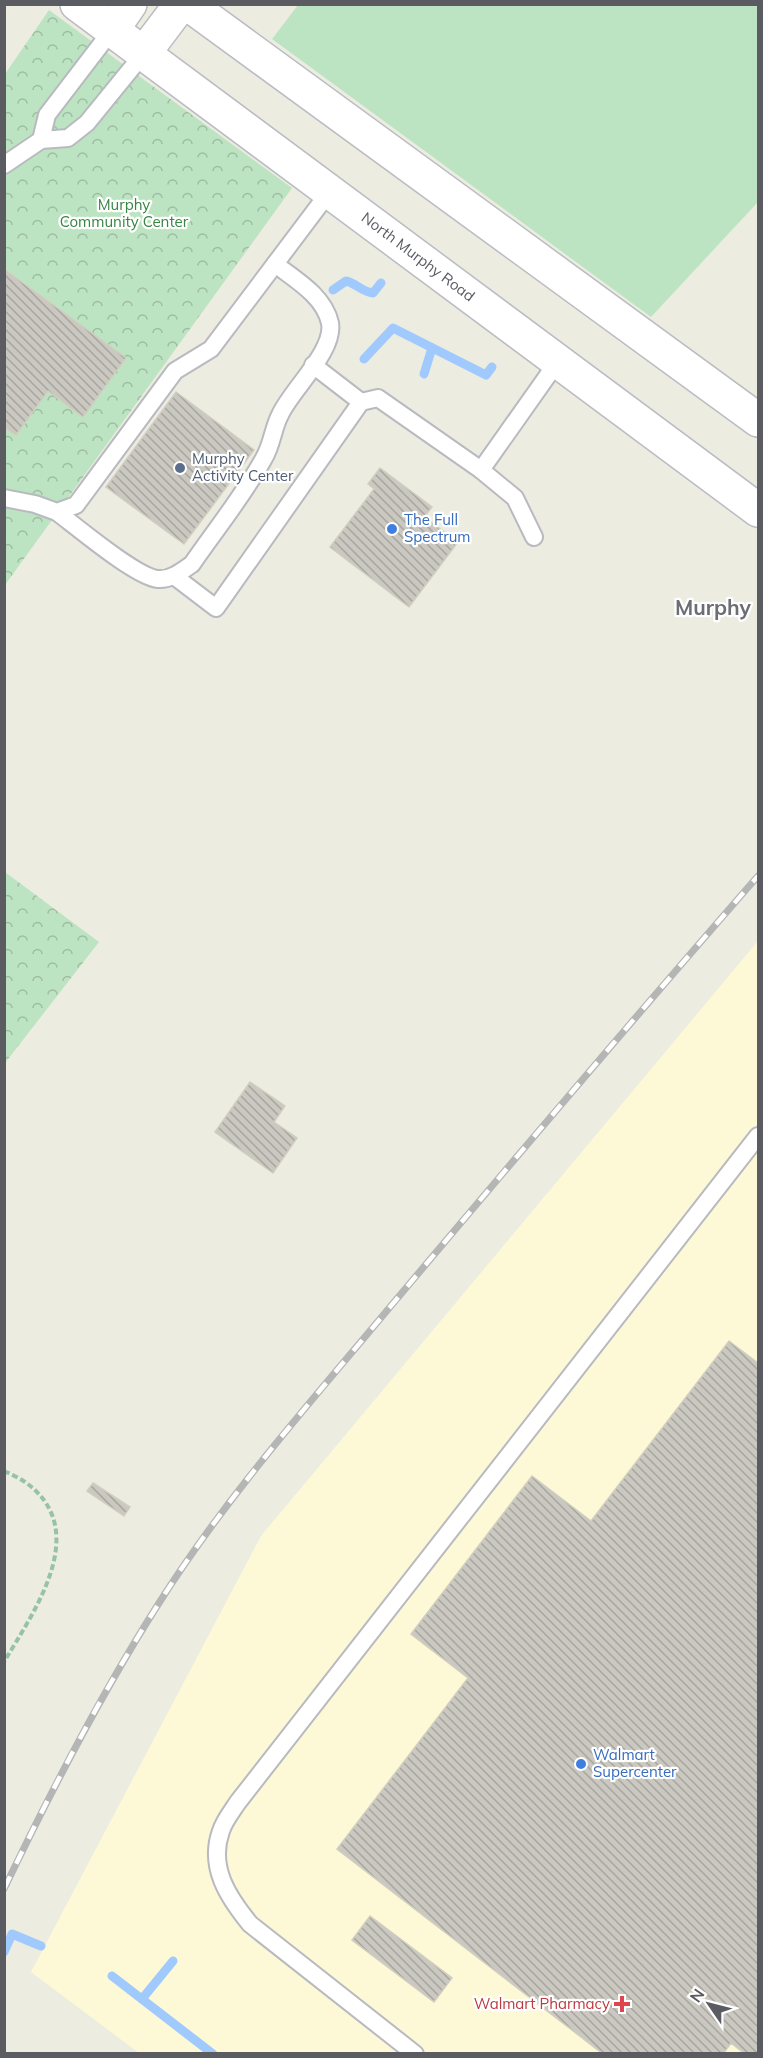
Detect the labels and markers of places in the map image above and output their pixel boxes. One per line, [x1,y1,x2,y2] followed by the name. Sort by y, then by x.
[192,449,294,485] place label: Murphy Activity Center
[173,461,187,475] marker: Murphy Activity Center
[404,510,470,546] place label: The Full Spectrum
[385,522,399,536] marker: The Full Spectrum
[593,1745,677,1781] place label: Walmart Supercenter
[574,1757,588,1771] marker: Walmart Supercenter
[474,1994,610,2013] place label: Walmart Pharmacy
[615,1997,629,2011] marker: Walmart Pharmacy

